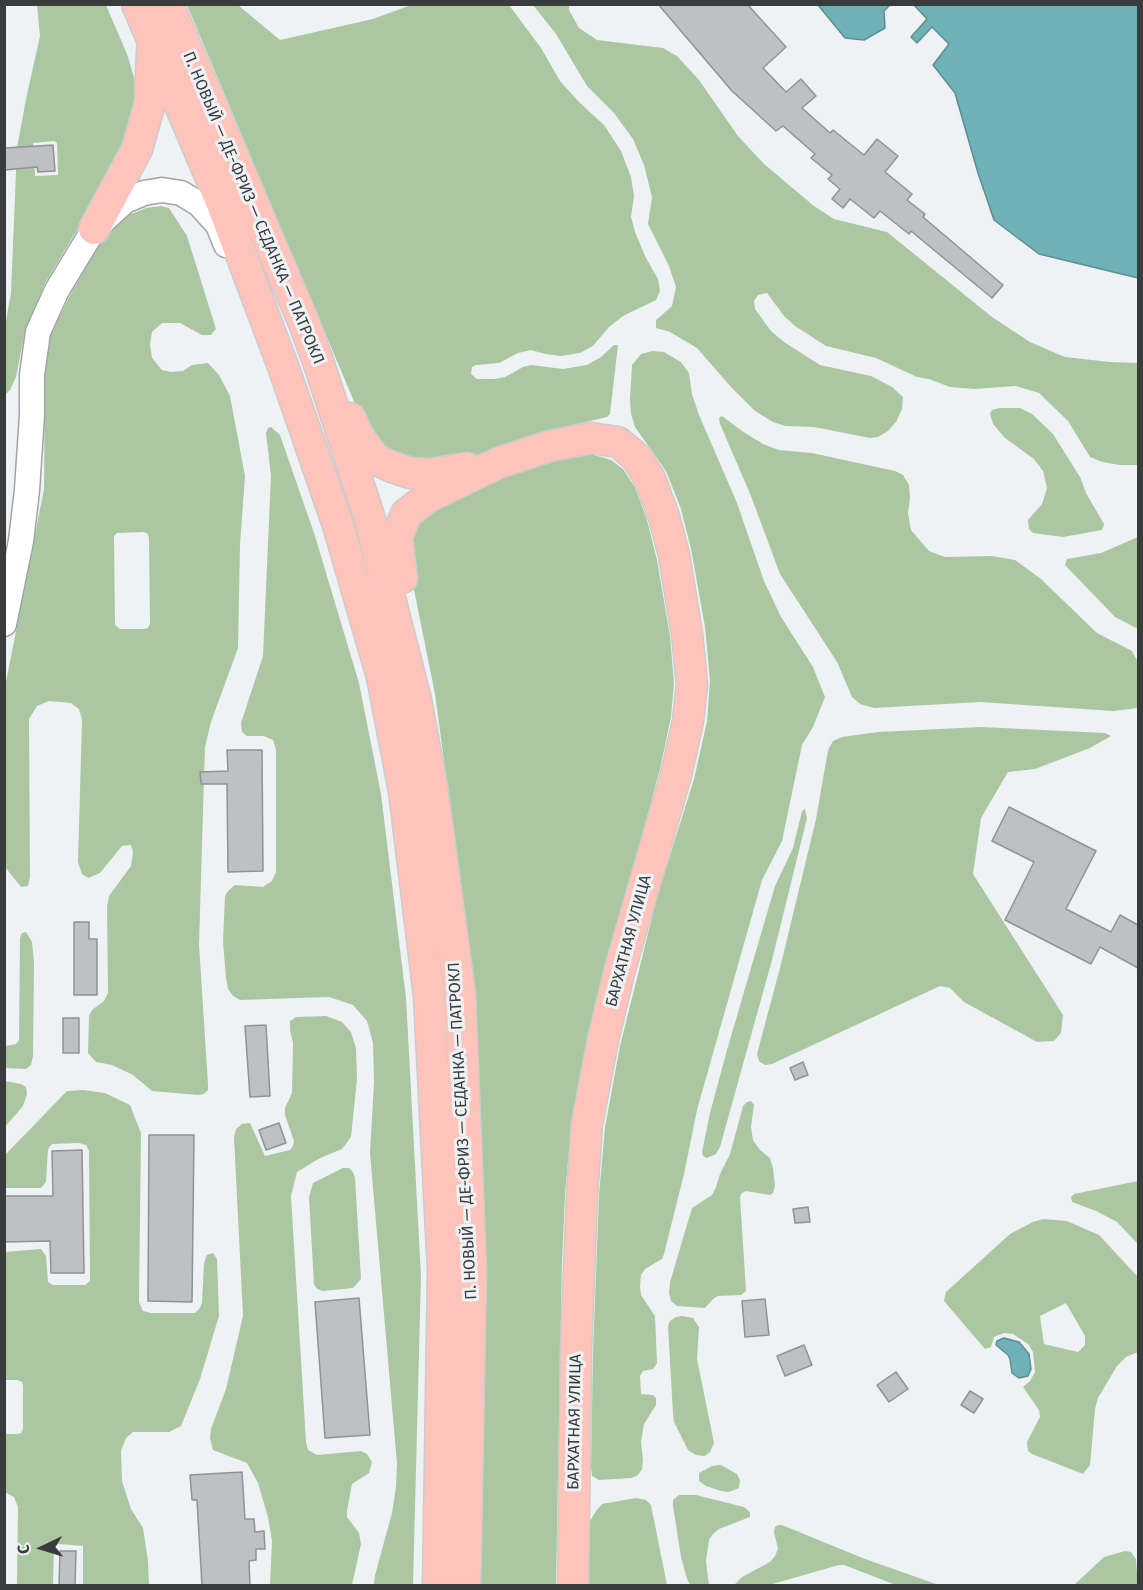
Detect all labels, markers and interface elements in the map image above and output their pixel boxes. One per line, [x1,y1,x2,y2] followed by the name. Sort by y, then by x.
[178,49,328,367] street label: П. НОВЫЙ — ДЕ-ФРИЗ — СЕДАНКА — ПАТРОКЛ
[602,873,656,1009] street label: БАРХАТНАЯ УЛИЦА
[445,962,481,1300] street label: П. НОВЫЙ — ДЕ-ФРИЗ — СЕДАНКА — ПАТРОКЛ
[564,1354,586,1490] street label: БАРХАТНАЯ УЛИЦА
[12,1518,72,1578] north arrow
[14,1544,33,1555] text: С

